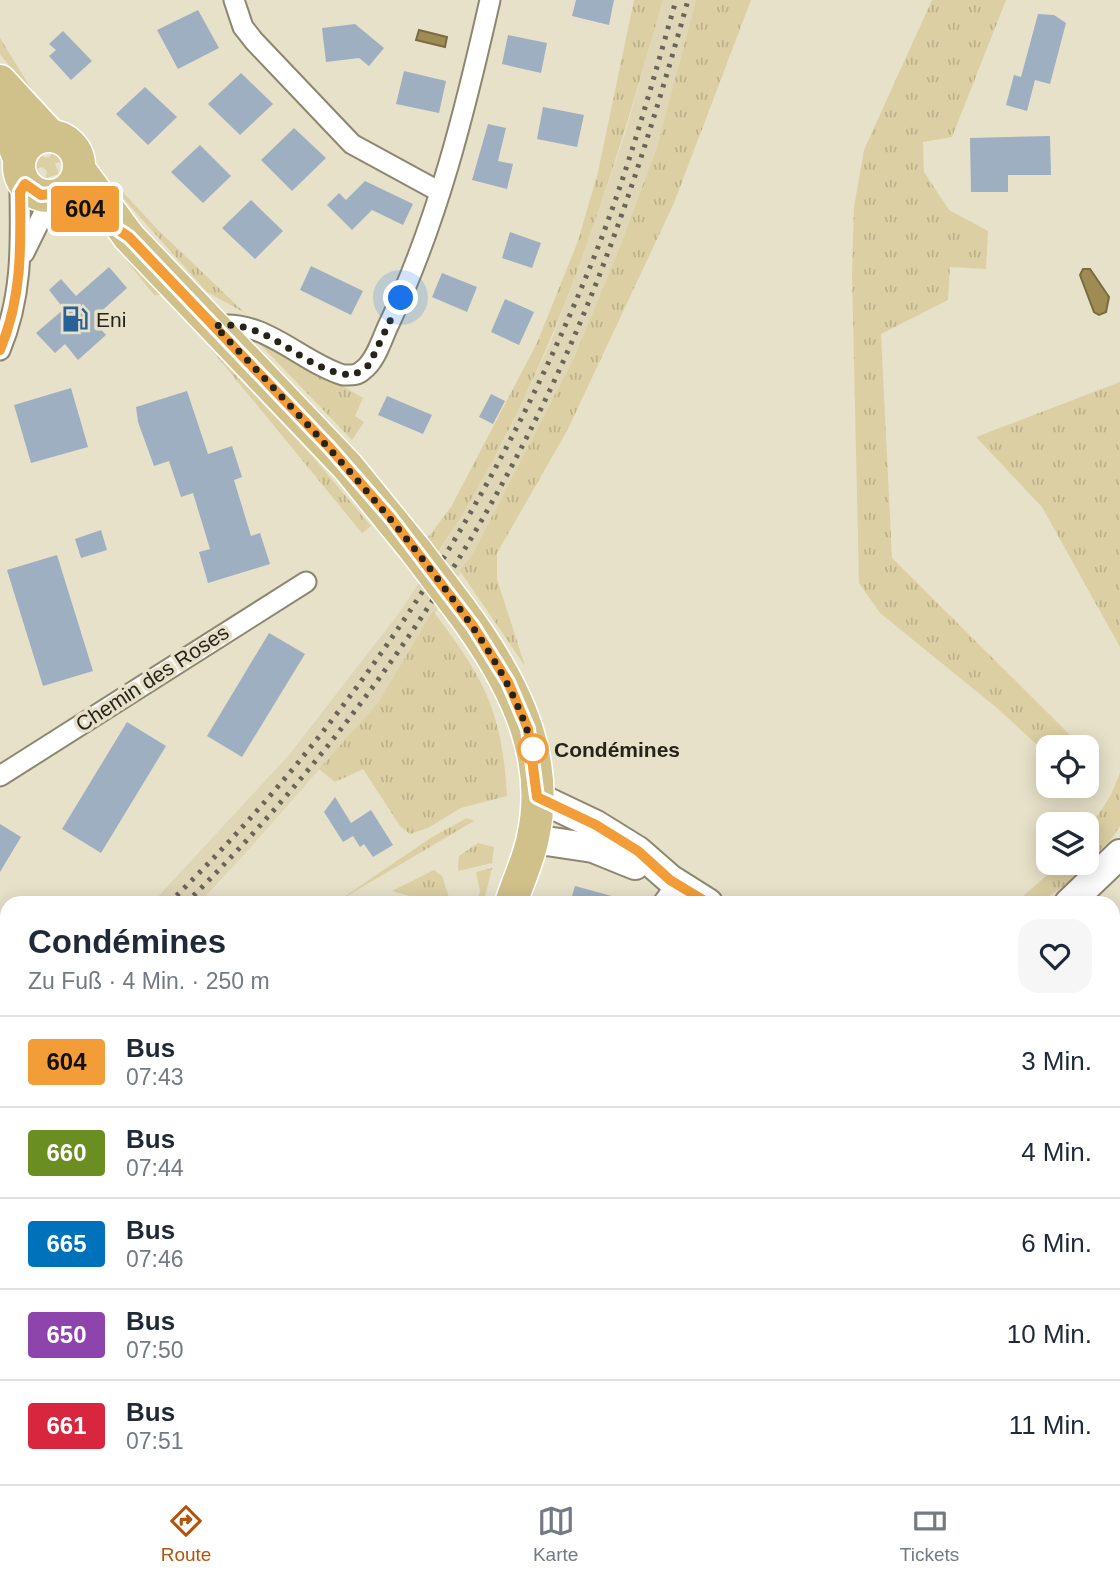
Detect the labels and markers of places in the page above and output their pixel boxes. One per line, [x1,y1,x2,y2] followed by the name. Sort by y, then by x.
[60,304,90,334] fuel station icon: Eni
[96,308,126,331] place label: Eni
[518,734,548,764] marker: Condémines
[554,738,680,761] place label: Condémines

